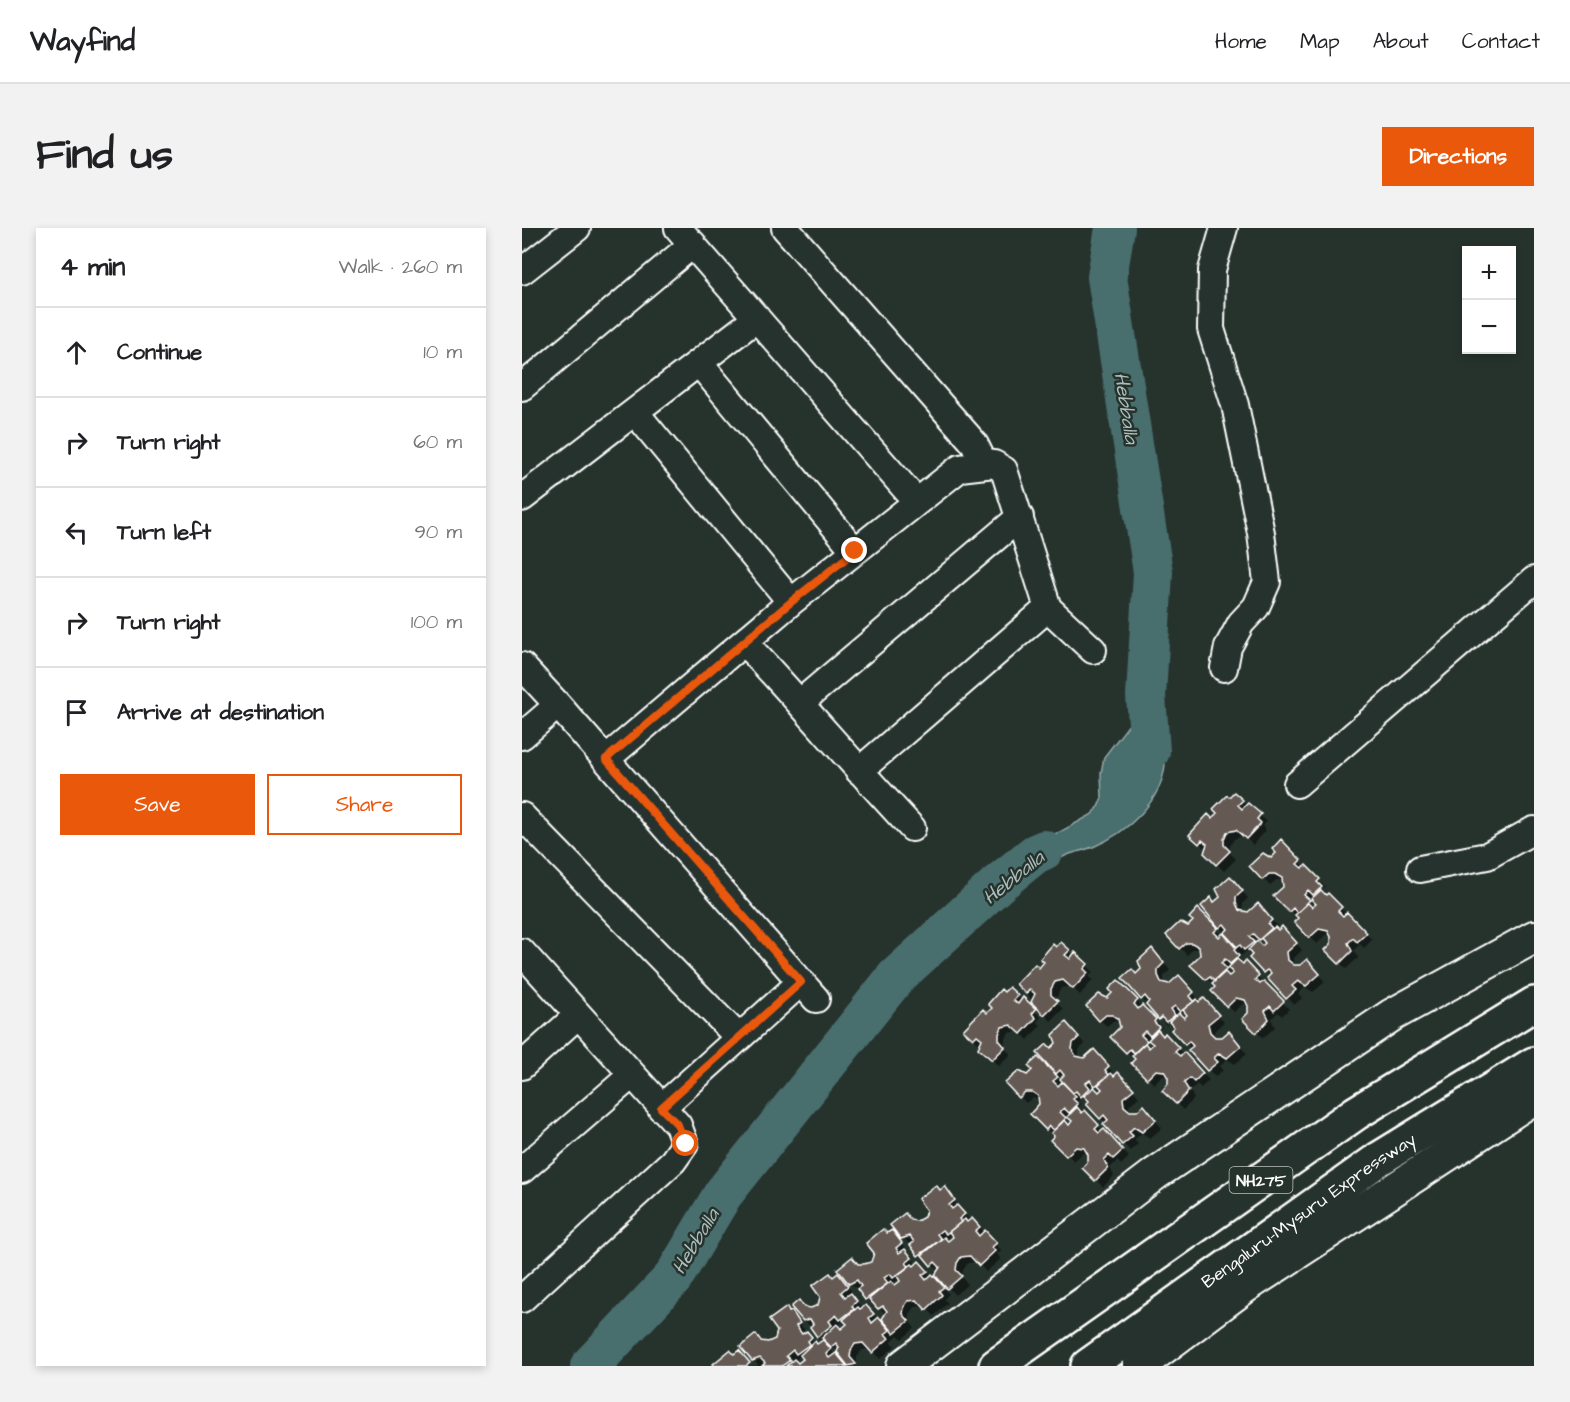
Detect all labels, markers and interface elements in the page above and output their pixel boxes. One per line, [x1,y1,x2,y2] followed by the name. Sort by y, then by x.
[30,22,135,61] text: Wayfind
[1215,27,1267,56] text: Home
[1300,27,1340,56] text: Map
[1373,27,1429,56] text: About
[1462,27,1540,56] text: Contact
[36,127,173,185] text: Find us
[1382,127,1534,186] button: Directions
[1462,246,1516,354] map controls
[1462,246,1516,300] button: +
[60,249,125,285] text: 4 min
[339,253,462,281] text: Walk · 260 m
[1462,300,1516,354] button: −
[60,336,93,369] icon: ahead
[117,337,202,368] text: Continue
[423,338,462,366] text: 10 m
[1107,370,1146,447] water label: Hebballa
[60,426,93,459] icon: right
[117,427,220,458] text: Turn right
[413,428,462,456] text: 60 m
[60,516,93,549] icon: left
[117,517,211,548] text: Turn left
[414,518,462,546] text: 90 m
[841,537,867,563] route end
[60,606,93,639] icon: right
[117,607,220,638] text: Turn right
[411,608,462,636] text: 100 m
[60,696,93,729] icon: arrive
[117,697,324,728] text: Arrive at destination
[60,774,255,835] button: Save
[267,774,462,835] button: Share
[977,844,1051,911] water label: Hebballa
[1197,1127,1421,1294] street label: Bengaluru-Mysuru Expressway
[672,1130,698,1156] route start
[1230,1167,1293,1193] road number: NH275
[665,1203,727,1280] water label: Hebballa

